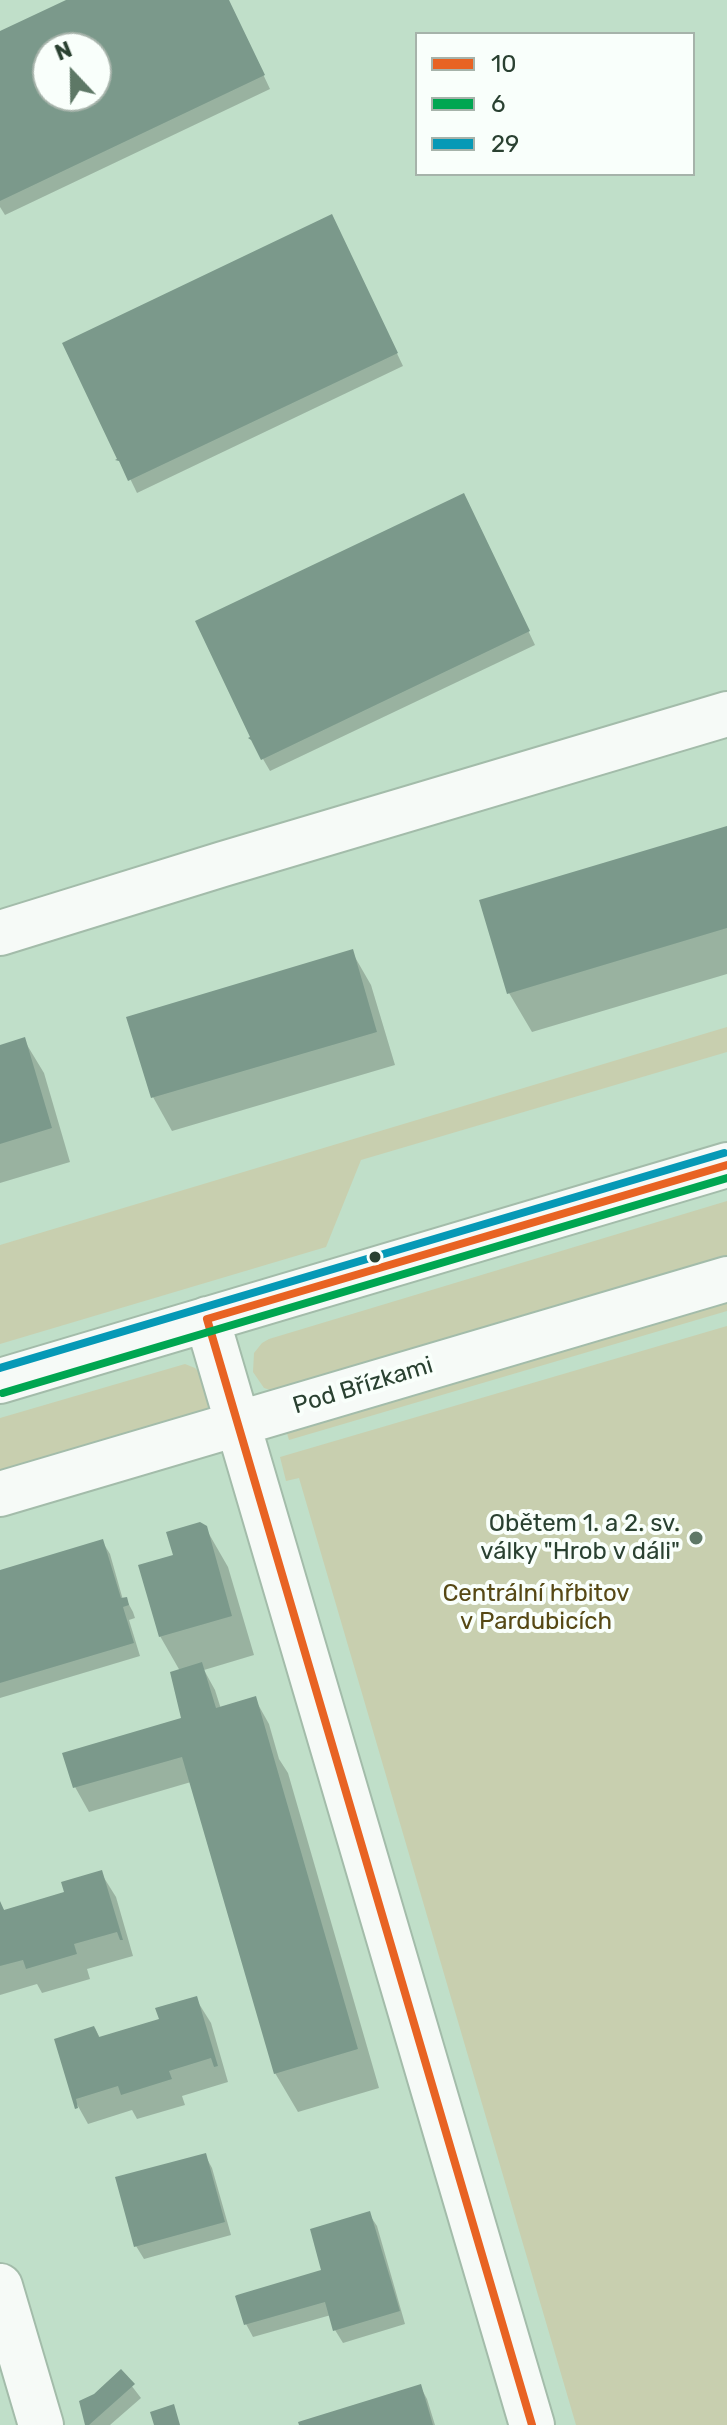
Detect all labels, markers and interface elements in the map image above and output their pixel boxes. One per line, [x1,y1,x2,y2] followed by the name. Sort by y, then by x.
[32,32,112,112] north arrow
[415,32,695,176] legend
[51,36,76,67] text: N
[491,50,517,78] text: 10
[491,90,505,118] text: 6
[491,130,519,158] text: 29
[367,1249,383,1265] unlabelled marker
[290,1351,436,1421] street label: Pod Břízkami
[480,1510,680,1566] place label: Obětem 1. a 2. sv. války "Hrob v dáli"
[687,1529,705,1547] marker: Obětem 1. a 2. sv. války "Hrob v dáli"
[442,1580,630,1636] park label: Centrální hřbitov v Pardubicích

